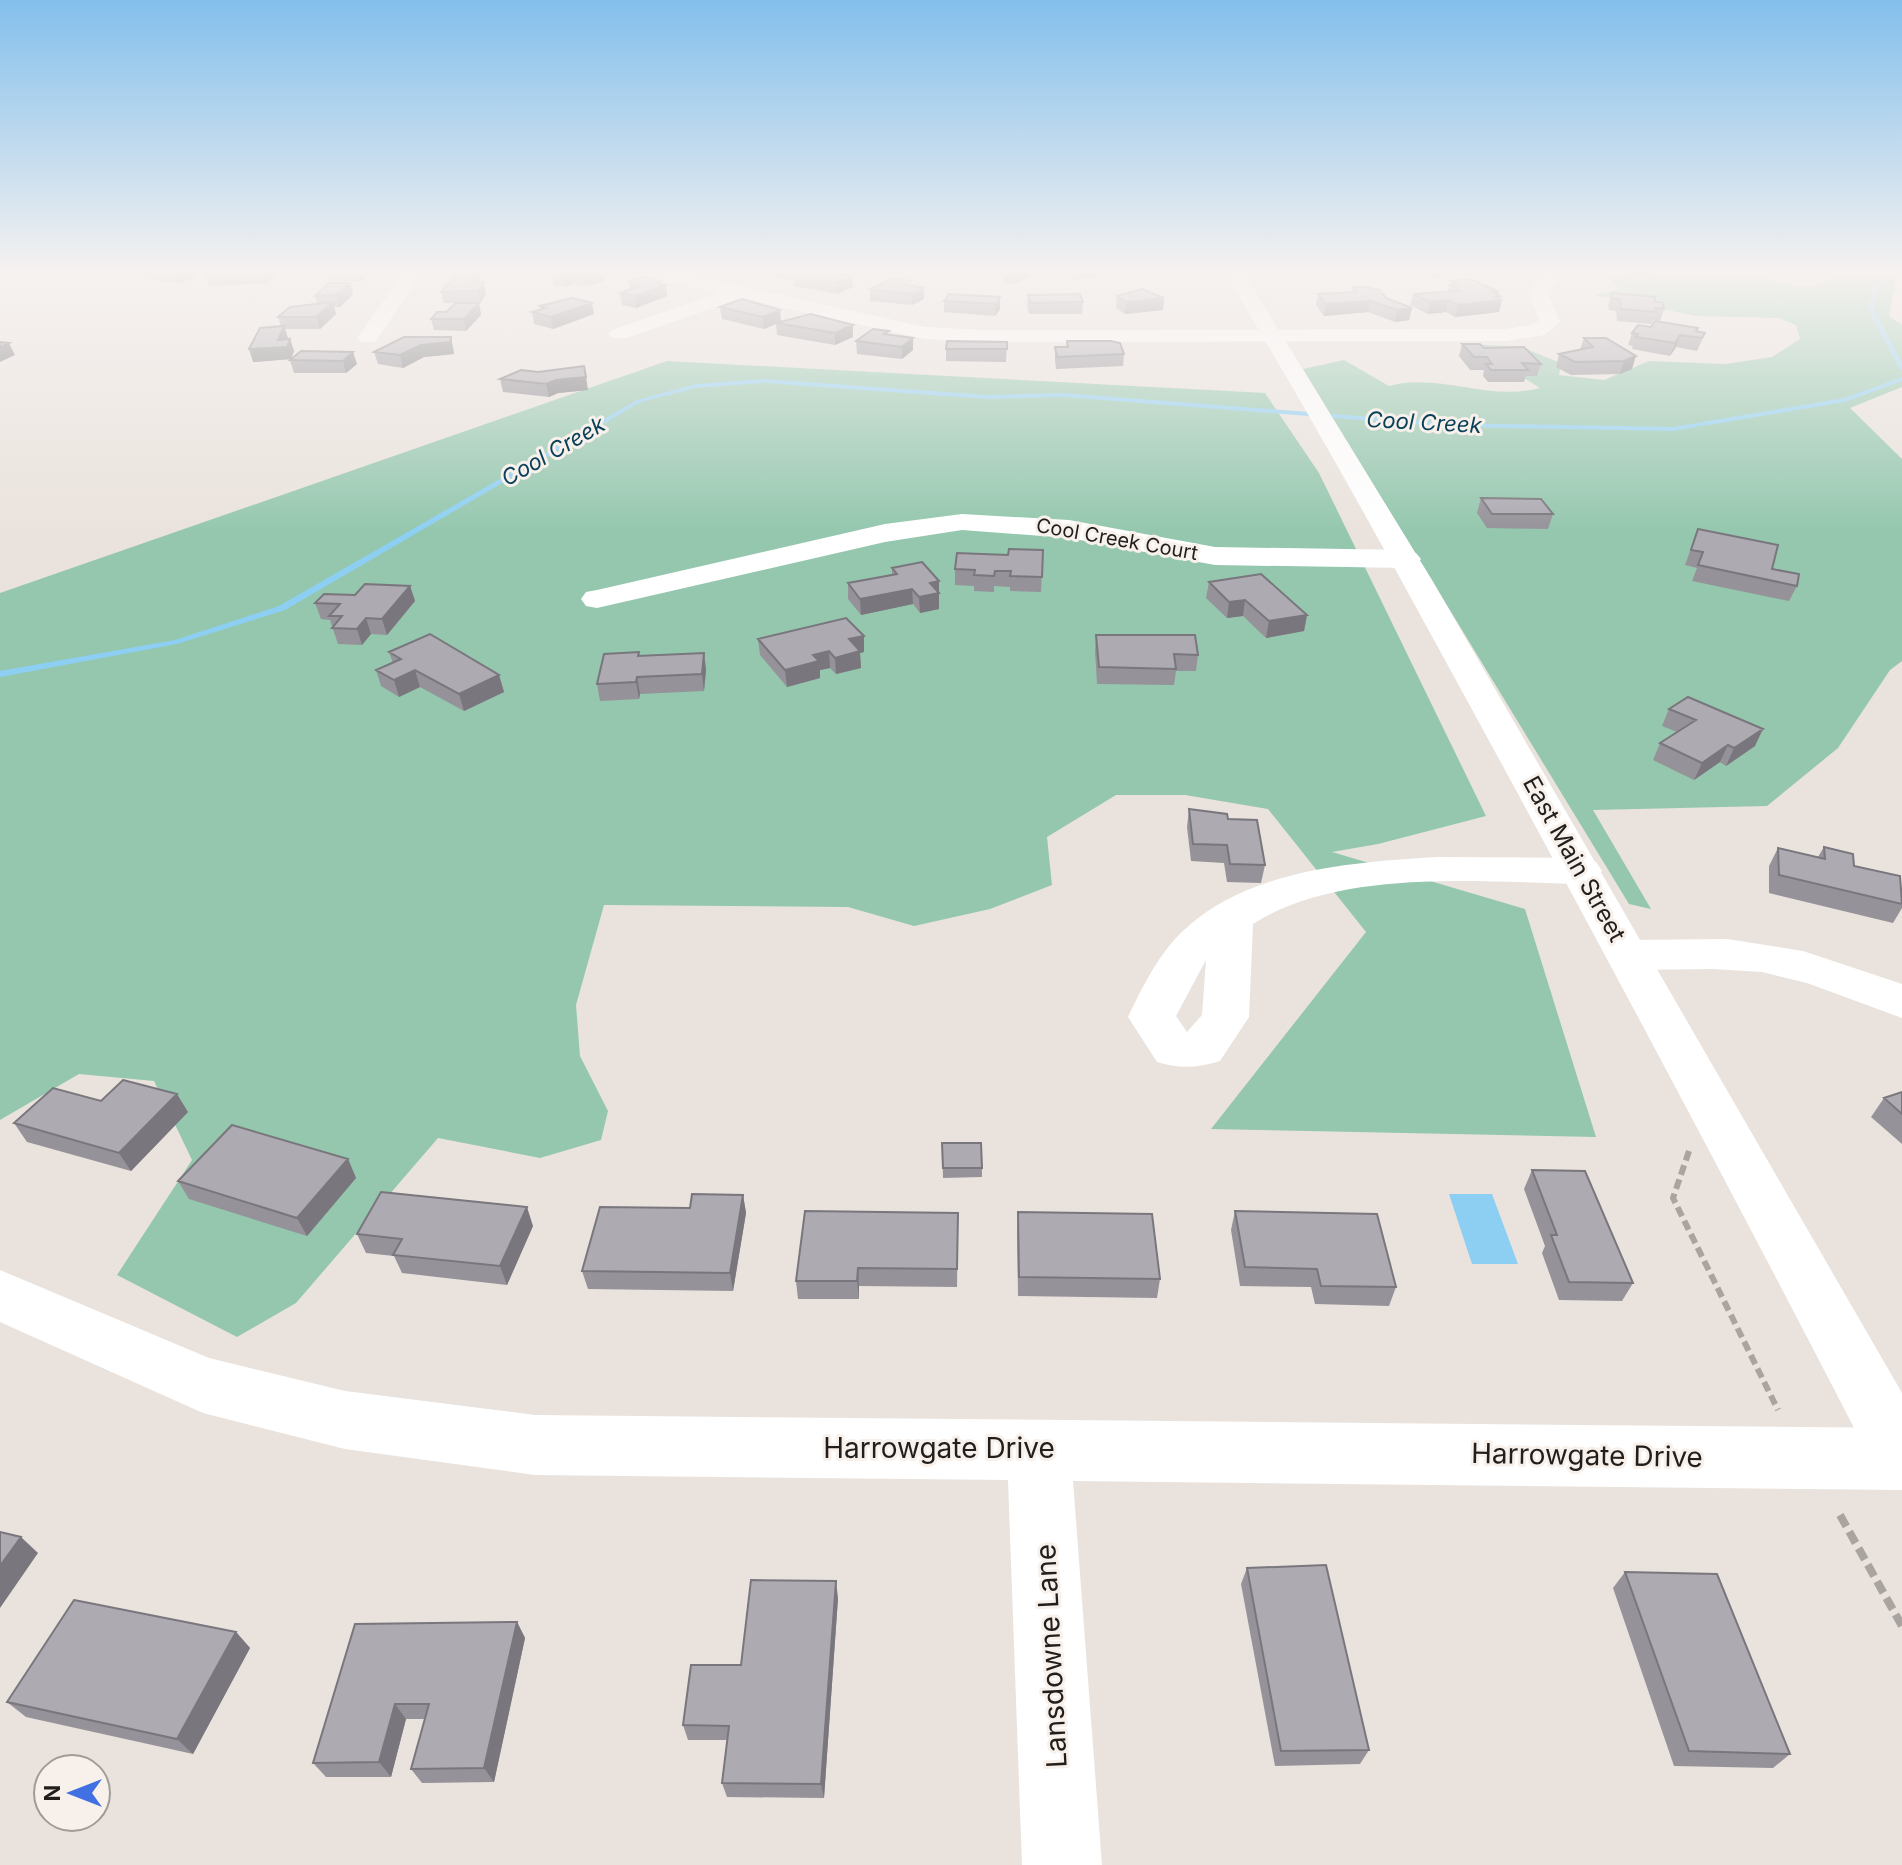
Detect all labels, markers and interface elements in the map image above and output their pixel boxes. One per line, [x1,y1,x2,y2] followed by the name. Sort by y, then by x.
[1366,406,1483,438] water label: Cool Creek
[497,410,610,491] water label: Cool Creek
[1034,513,1200,565] street label: Cool Creek Court
[1517,771,1632,947] street label: East Main Street
[823,1431,1055,1465] street label: Harrowgate Drive
[1471,1436,1703,1474] street label: Harrowgate Drive
[1028,1543,1074,1769] street label: Lansdowne Lane
[32,1753,112,1833] north arrow
[39,1785,65,1801] text: N

